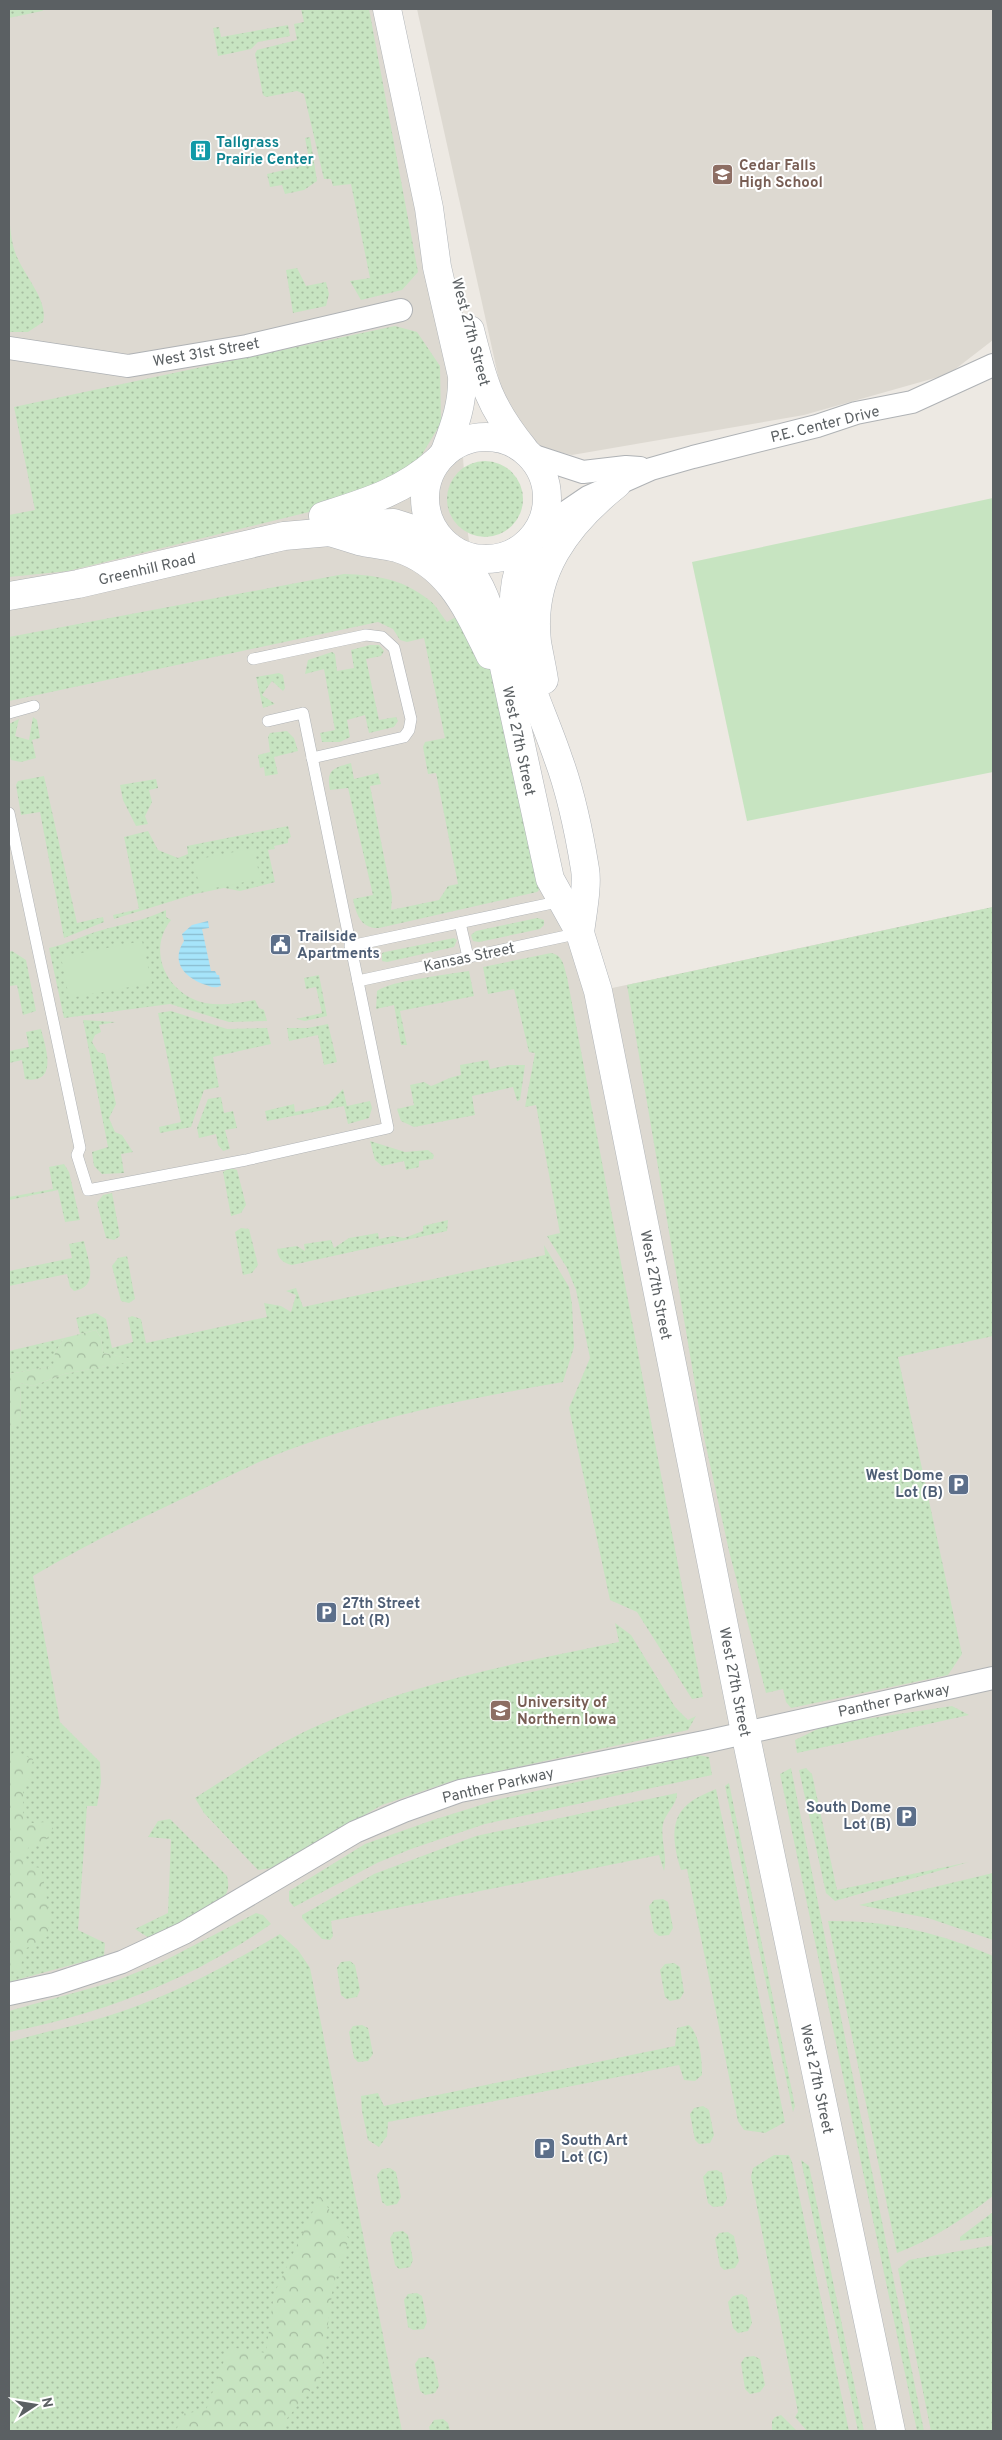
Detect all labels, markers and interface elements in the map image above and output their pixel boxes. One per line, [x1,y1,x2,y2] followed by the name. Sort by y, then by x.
[216,134,315,170] place label: Tallgrass Prairie Center
[188,139,212,163] building icon: Tallgrass Prairie Center
[739,157,823,193] place label: Cedar Falls High School
[711,162,735,186] school or university icon: Cedar Falls High School
[446,276,493,389] street label: West 27th Street
[151,335,261,372] street label: West 31st Street
[769,403,882,448] street label: P.E. Center Drive
[97,550,198,591] street label: Greenhill Road
[497,685,538,798] street label: West 27th Street
[297,928,380,964] place label: Trailside Apartments
[269,933,293,957] public building icon: Trailside Apartments
[422,940,517,977] street label: Kansas Street
[635,1229,674,1342] street label: West 27th Street
[866,1467,943,1503] place label: West Dome Lot (B)
[947,1472,971,1496] parking icon: West Dome Lot (B)
[342,1595,420,1631] place label: 27th Street Lot (R)
[314,1600,338,1624] parking icon: 27th Street Lot (R)
[714,1626,753,1739] street label: West 27th Street
[836,1680,952,1723] street label: Panther Parkway
[517,1694,616,1730] place label: University of Northern Iowa
[489,1699,513,1723] school or university icon: University of Northern Iowa
[441,1764,556,1809] street label: Panther Parkway
[806,1799,891,1835] place label: South Dome Lot (B)
[895,1804,919,1828] parking icon: South Dome Lot (B)
[795,2023,836,2136] street label: West 27th Street
[561,2132,628,2168] place label: South Art Lot (C)
[533,2137,557,2161] parking icon: South Art Lot (C)
[10,2380,60,2430] north arrow
[37,2396,56,2409] text: N

